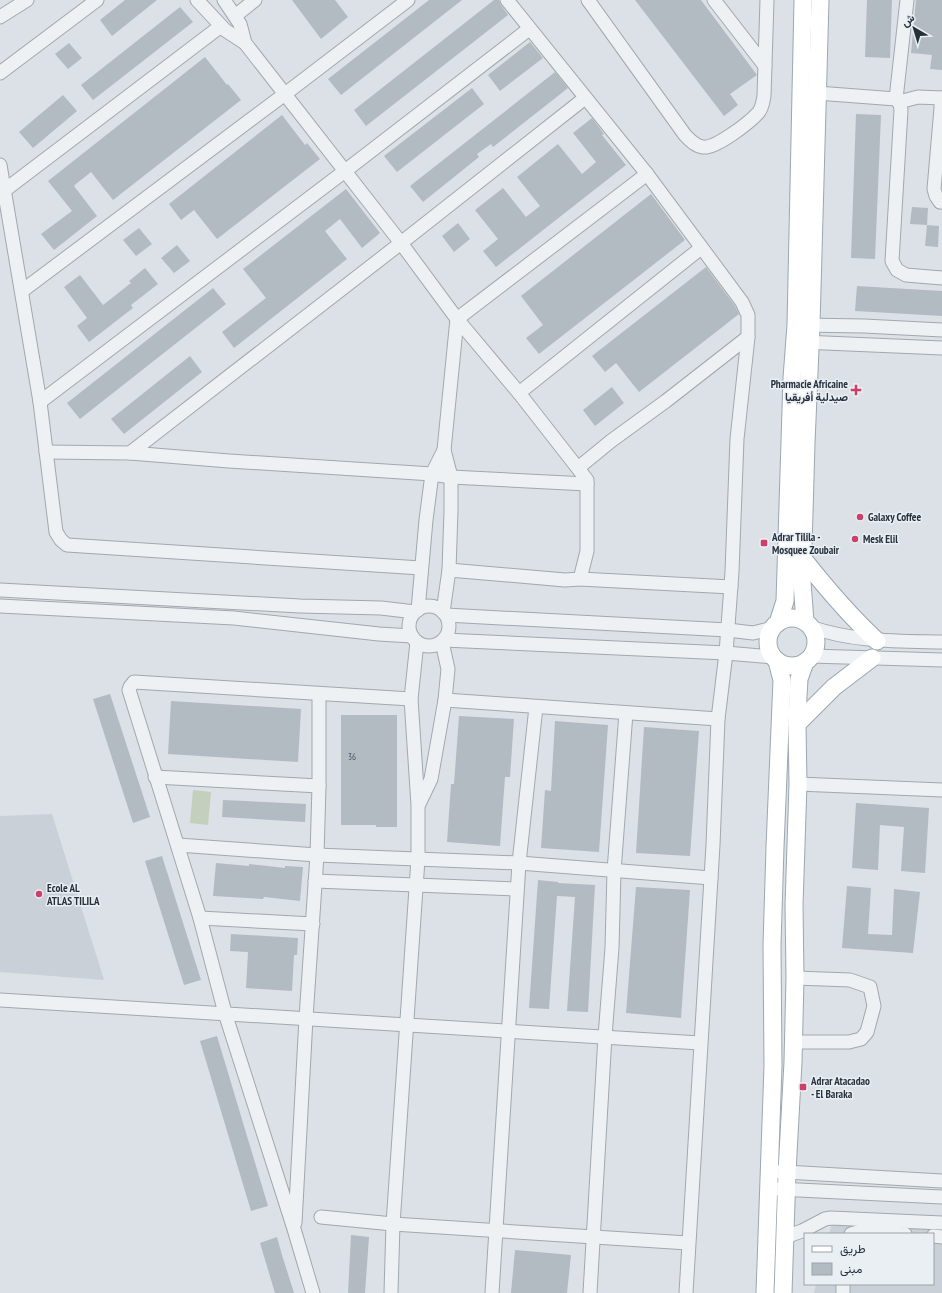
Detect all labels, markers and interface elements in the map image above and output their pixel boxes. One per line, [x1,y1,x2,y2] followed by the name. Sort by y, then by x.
[894,8,934,48] north arrow
[898,11,917,30] text: ش
[771,377,848,404] place label: Pharmacie Africaine صيدلية أفريقيا
[851,385,861,395] marker: Pharmacie Africaine صيدلية أفريقيا
[868,510,922,524] place label: Galaxy Coffee
[855,512,865,522] marker: Galaxy Coffee
[771,530,840,557] place label: Adrar Tilila - Mosquee Zoubair
[863,532,898,546] place label: Mesk Elil
[850,534,860,544] marker: Mesk Elil
[759,538,769,548] marker: Adrar Tilila - Mosquee Zoubair
[348,751,356,762] house number: 36
[46,881,100,908] place label: Ecole AL ATLAS TILILA
[34,889,44,899] marker: Ecole AL ATLAS TILILA
[810,1074,870,1101] place label: Adrar Atacadao - El Baraka
[798,1082,808,1092] marker: Adrar Atacadao - El Baraka
[804,1233,934,1285] legend
[840,1241,866,1257] text: طريق
[840,1261,862,1277] text: مبنى

